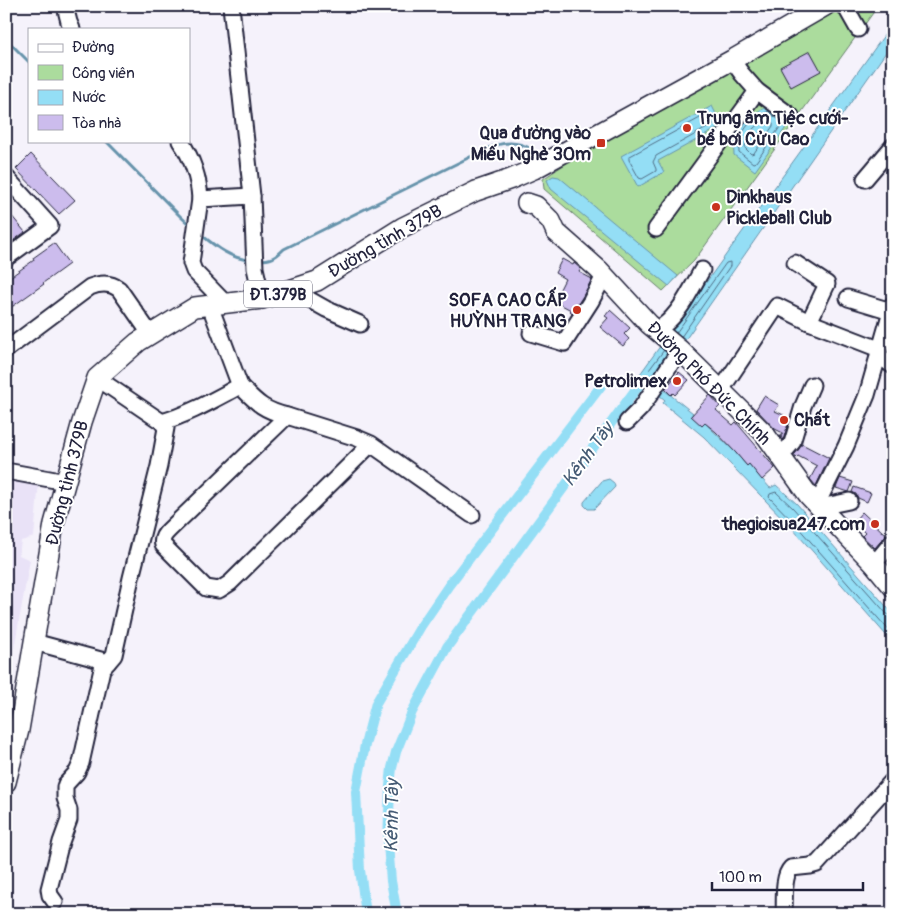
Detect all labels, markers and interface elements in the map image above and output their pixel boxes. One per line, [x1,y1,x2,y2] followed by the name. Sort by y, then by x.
[28,28,190,142] legend
[72,38,114,57] text: Đường
[72,64,135,83] text: Công viên
[72,88,106,107] text: Nước
[696,107,849,151] place label: Trung âm Tiệc cưới- bể bơi Cửu Cao
[72,114,121,133] text: Tòa nhà
[471,122,591,166] place label: Qua đường vào Miếu Nghè 30m
[681,122,693,134] marker: Trung âm Tiệc cưới- bể bơi Cửu Cao
[595,137,607,149] marker: Qua đường vào Miếu Nghè 30m
[726,186,832,230] place label: Dinkhaus Pickleball Club
[324,199,446,283] street label: Đường tỉnh 379B
[710,201,722,213] marker: Dinkhaus Pickleball Club
[244,280,312,308] road number: ĐT.379B
[449,286,567,333] place label: SOFA CAO CẤP HUỲNH TRANG
[571,304,583,316] marker: SOFA CAO CẤP HUỲNH TRANG
[642,316,776,450] street label: Đường Phó Đức Chính
[584,370,667,393] place label: Petrolimex
[671,375,683,387] marker: Petrolimex
[794,408,831,432] place label: Chất
[778,414,790,426] marker: Chất
[557,416,621,491] water label: Kênh Tây
[41,418,94,548] street label: Đường tỉnh 379B
[721,513,865,536] place label: thegioisua247.com
[869,518,881,530] marker: thegioisua247.com
[379,776,405,853] water label: Kênh Tây
[712,860,863,892] scale bar
[719,868,762,887] text: 100 m

